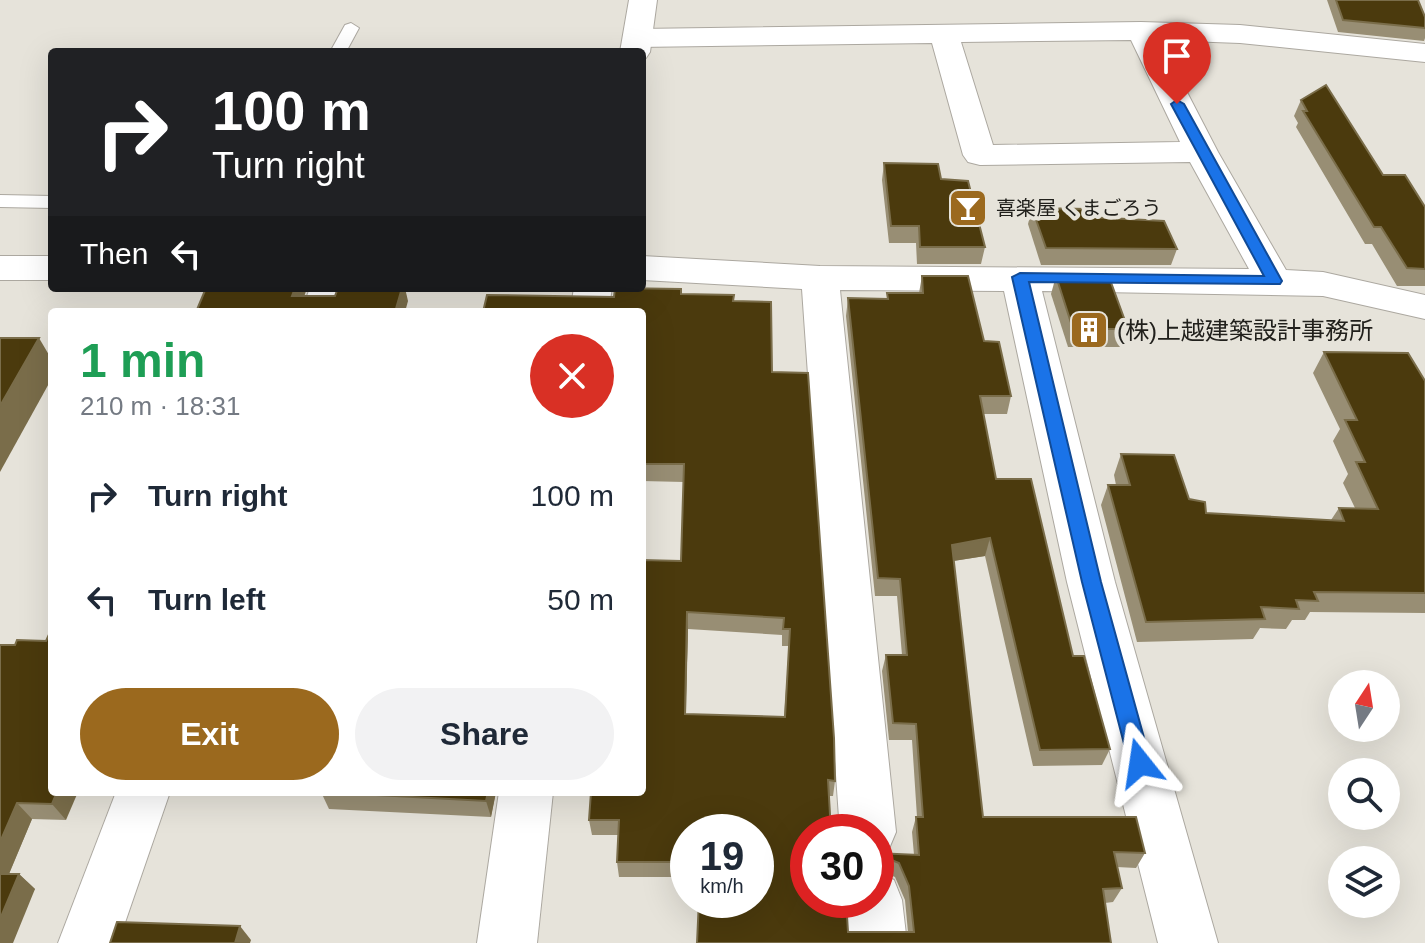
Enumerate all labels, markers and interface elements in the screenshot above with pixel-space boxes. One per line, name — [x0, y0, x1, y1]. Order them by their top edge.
pin — [1143, 22, 1211, 104]
icon: arrive — [1155, 34, 1199, 78]
text: 100 m — [212, 79, 371, 142]
icon: right — [80, 80, 184, 184]
text: Turn right — [212, 145, 365, 186]
bar icon: 喜楽屋 くまごろう — [947, 187, 989, 229]
place label: 喜楽屋 くまごろう — [996, 197, 1162, 219]
icon: left — [164, 232, 208, 276]
text: Then — [80, 237, 148, 270]
building icon: (株)上越建築設計事務所 — [1068, 309, 1110, 351]
place label: (株)上越建築設計事務所 — [1117, 317, 1373, 344]
text: 1 min — [80, 334, 205, 387]
button: close — [530, 334, 614, 418]
text: 210 m · 18:31 — [80, 391, 240, 421]
icon: right — [80, 474, 124, 518]
text: Turn right — [148, 479, 287, 512]
text: 100 m — [531, 479, 614, 512]
icon: left — [80, 578, 124, 622]
text: Turn left — [148, 583, 266, 616]
text: 50 m — [547, 583, 614, 616]
north arrow — [1328, 670, 1400, 742]
map controls — [1328, 670, 1400, 918]
button: Exit — [80, 688, 339, 780]
button: Share — [355, 688, 614, 780]
position arrow — [1098, 721, 1182, 805]
button: search — [1328, 758, 1400, 830]
speed limit sign: 30 — [790, 814, 894, 918]
text: 19 — [700, 834, 744, 878]
button: layers — [1328, 846, 1400, 918]
text: km/h — [700, 875, 744, 897]

